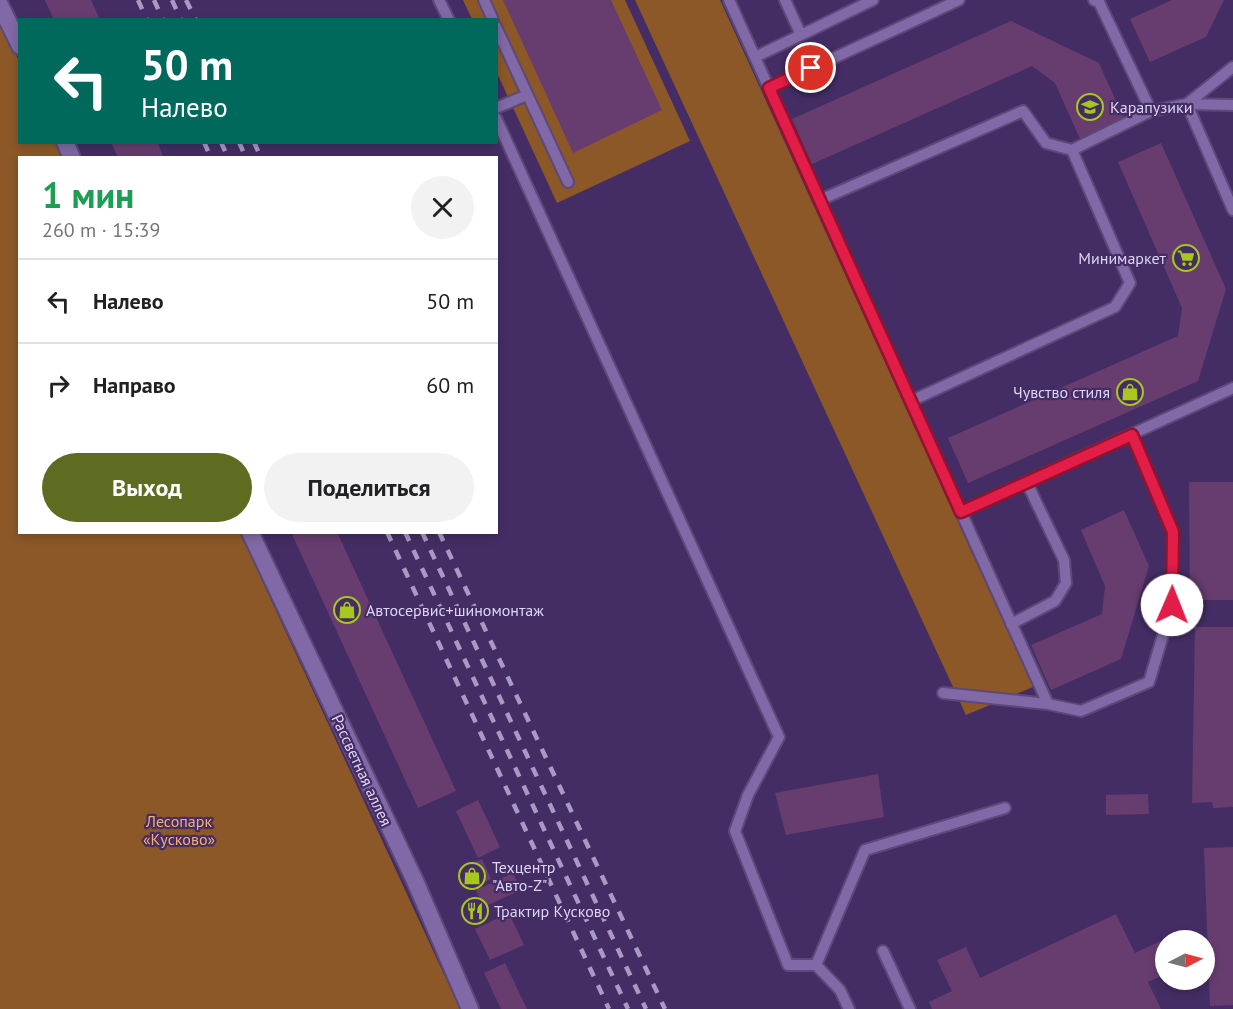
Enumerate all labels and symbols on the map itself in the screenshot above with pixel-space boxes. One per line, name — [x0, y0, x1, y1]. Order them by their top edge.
pin — [785, 42, 836, 93]
school or university icon: Карапузики — [1075, 92, 1105, 122]
place label: Карапузики — [1110, 97, 1192, 117]
supermarket icon: Минимаркет — [1171, 243, 1201, 273]
place label: Минимаркет — [1078, 248, 1167, 268]
shop icon: Чувство стиля — [1115, 377, 1145, 407]
place label: Чувство стиля — [1013, 382, 1110, 402]
position arrow — [1140, 573, 1204, 637]
shop icon: Автосервис+шиномонтаж — [332, 595, 362, 625]
place label: Автосервис+шиномонтаж — [366, 600, 544, 620]
street label: Рассветная аллея — [327, 711, 397, 829]
park label: Лесопарк «Кусково» — [143, 811, 215, 849]
place label: Техцентр "Авто-Z" — [492, 857, 555, 895]
shop icon: Техцентр "Авто-Z" — [457, 861, 487, 891]
restaurant icon: Трактир Кусково — [460, 896, 490, 926]
place label: Трактир Кусково — [494, 901, 610, 921]
north arrow — [1155, 930, 1215, 990]

